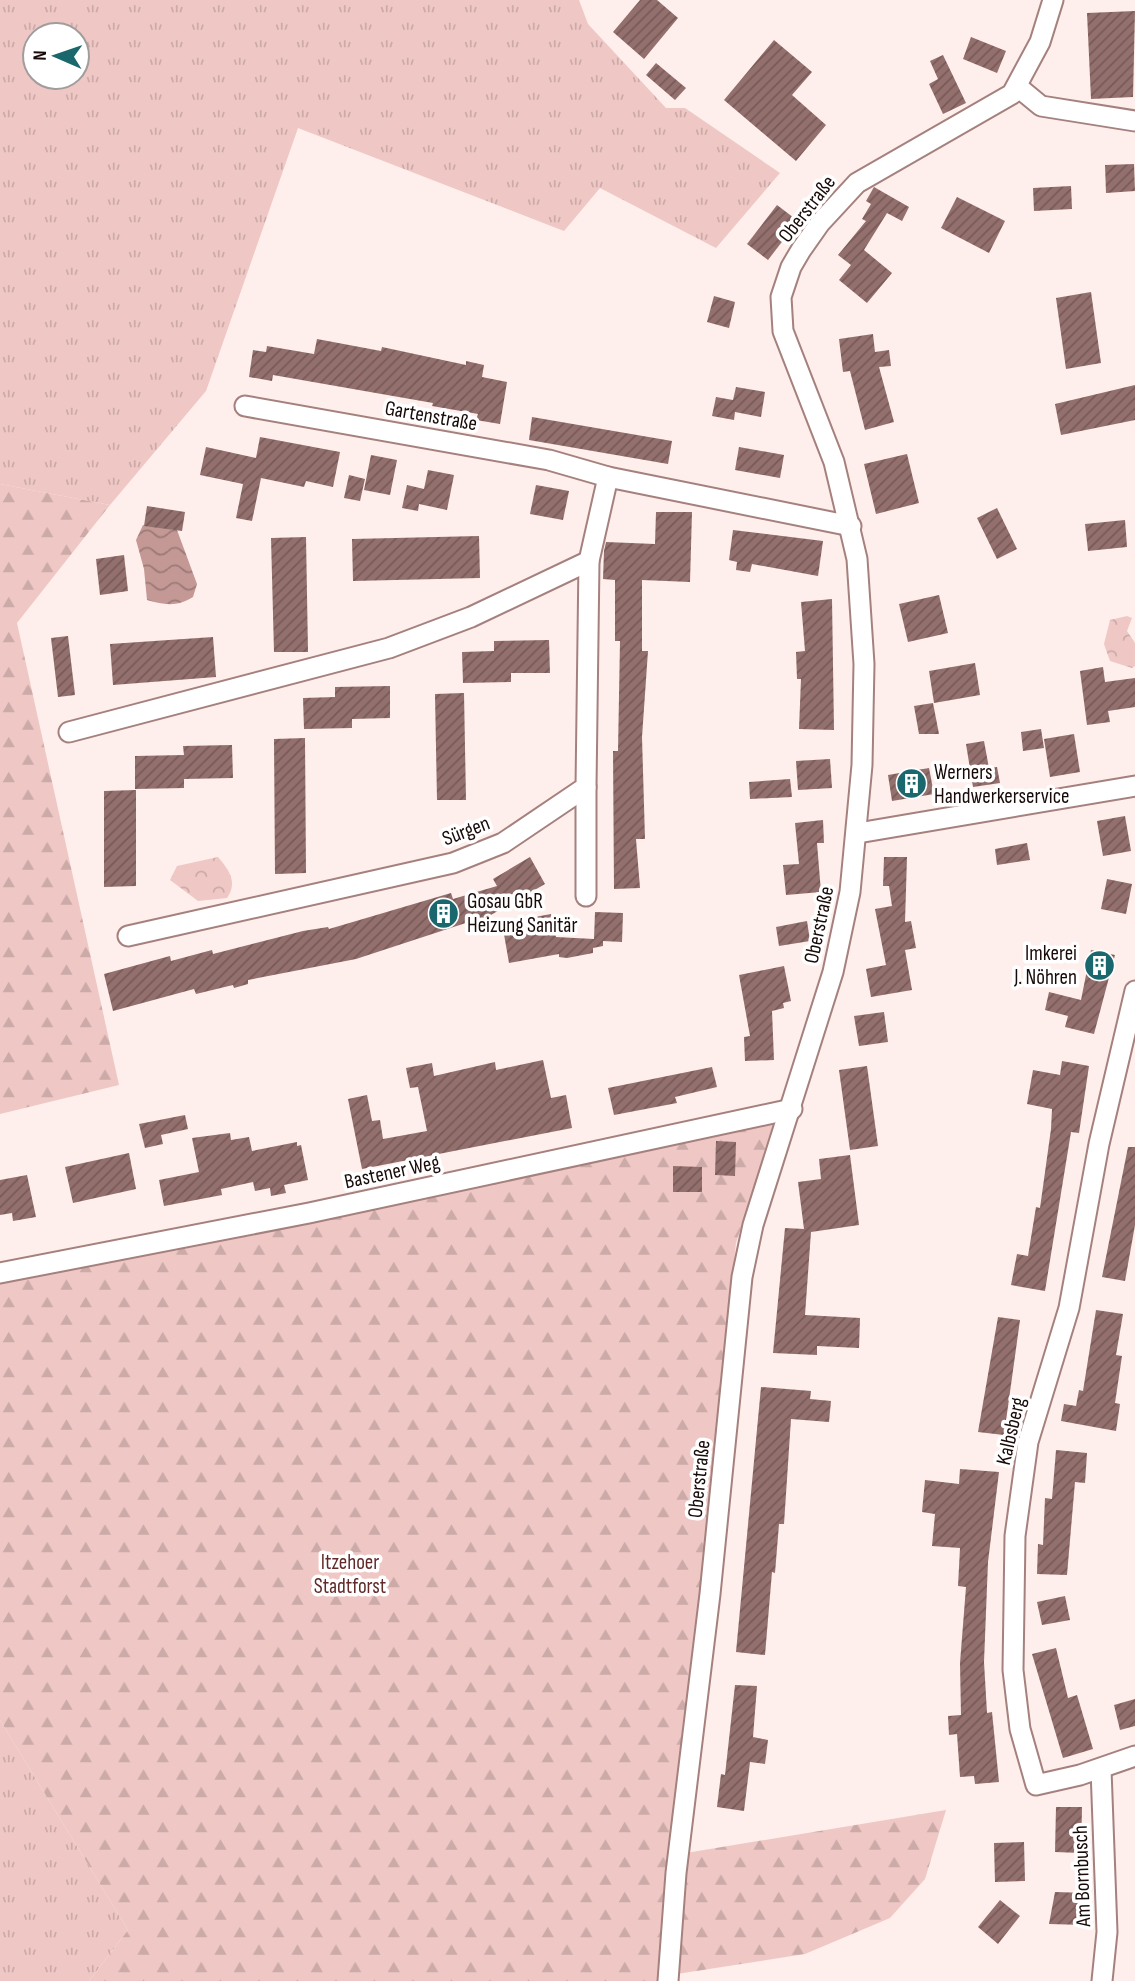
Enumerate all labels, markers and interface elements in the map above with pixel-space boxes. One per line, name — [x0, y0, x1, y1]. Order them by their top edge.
north arrow — [21, 21, 91, 91]
text: N — [29, 50, 52, 61]
street label: Oberstraße — [773, 170, 841, 248]
street label: Gartenstraße — [383, 396, 479, 436]
place label: Werners Handwerkerservice — [934, 760, 1069, 809]
building icon: Werners Handwerkerservice — [894, 767, 928, 801]
street label: Sürgen — [439, 811, 493, 851]
street label: Oberstraße — [799, 884, 839, 966]
place label: Gosau GbR Heizung Sanitär — [467, 889, 577, 938]
building icon: Gosau GbR Heizung Sanitär — [427, 896, 461, 930]
place label: Imkerei J. Nöhren — [1013, 941, 1077, 990]
building icon: Imkerei J. Nöhren — [1083, 948, 1117, 982]
street label: Bastener Weg — [342, 1150, 442, 1194]
street label: Kalbsberg — [991, 1395, 1031, 1467]
street label: Oberstraße — [682, 1439, 716, 1519]
park label: Itzehoer Stadtforst — [314, 1550, 386, 1599]
street label: Am Bornbusch — [1068, 1825, 1096, 1928]

